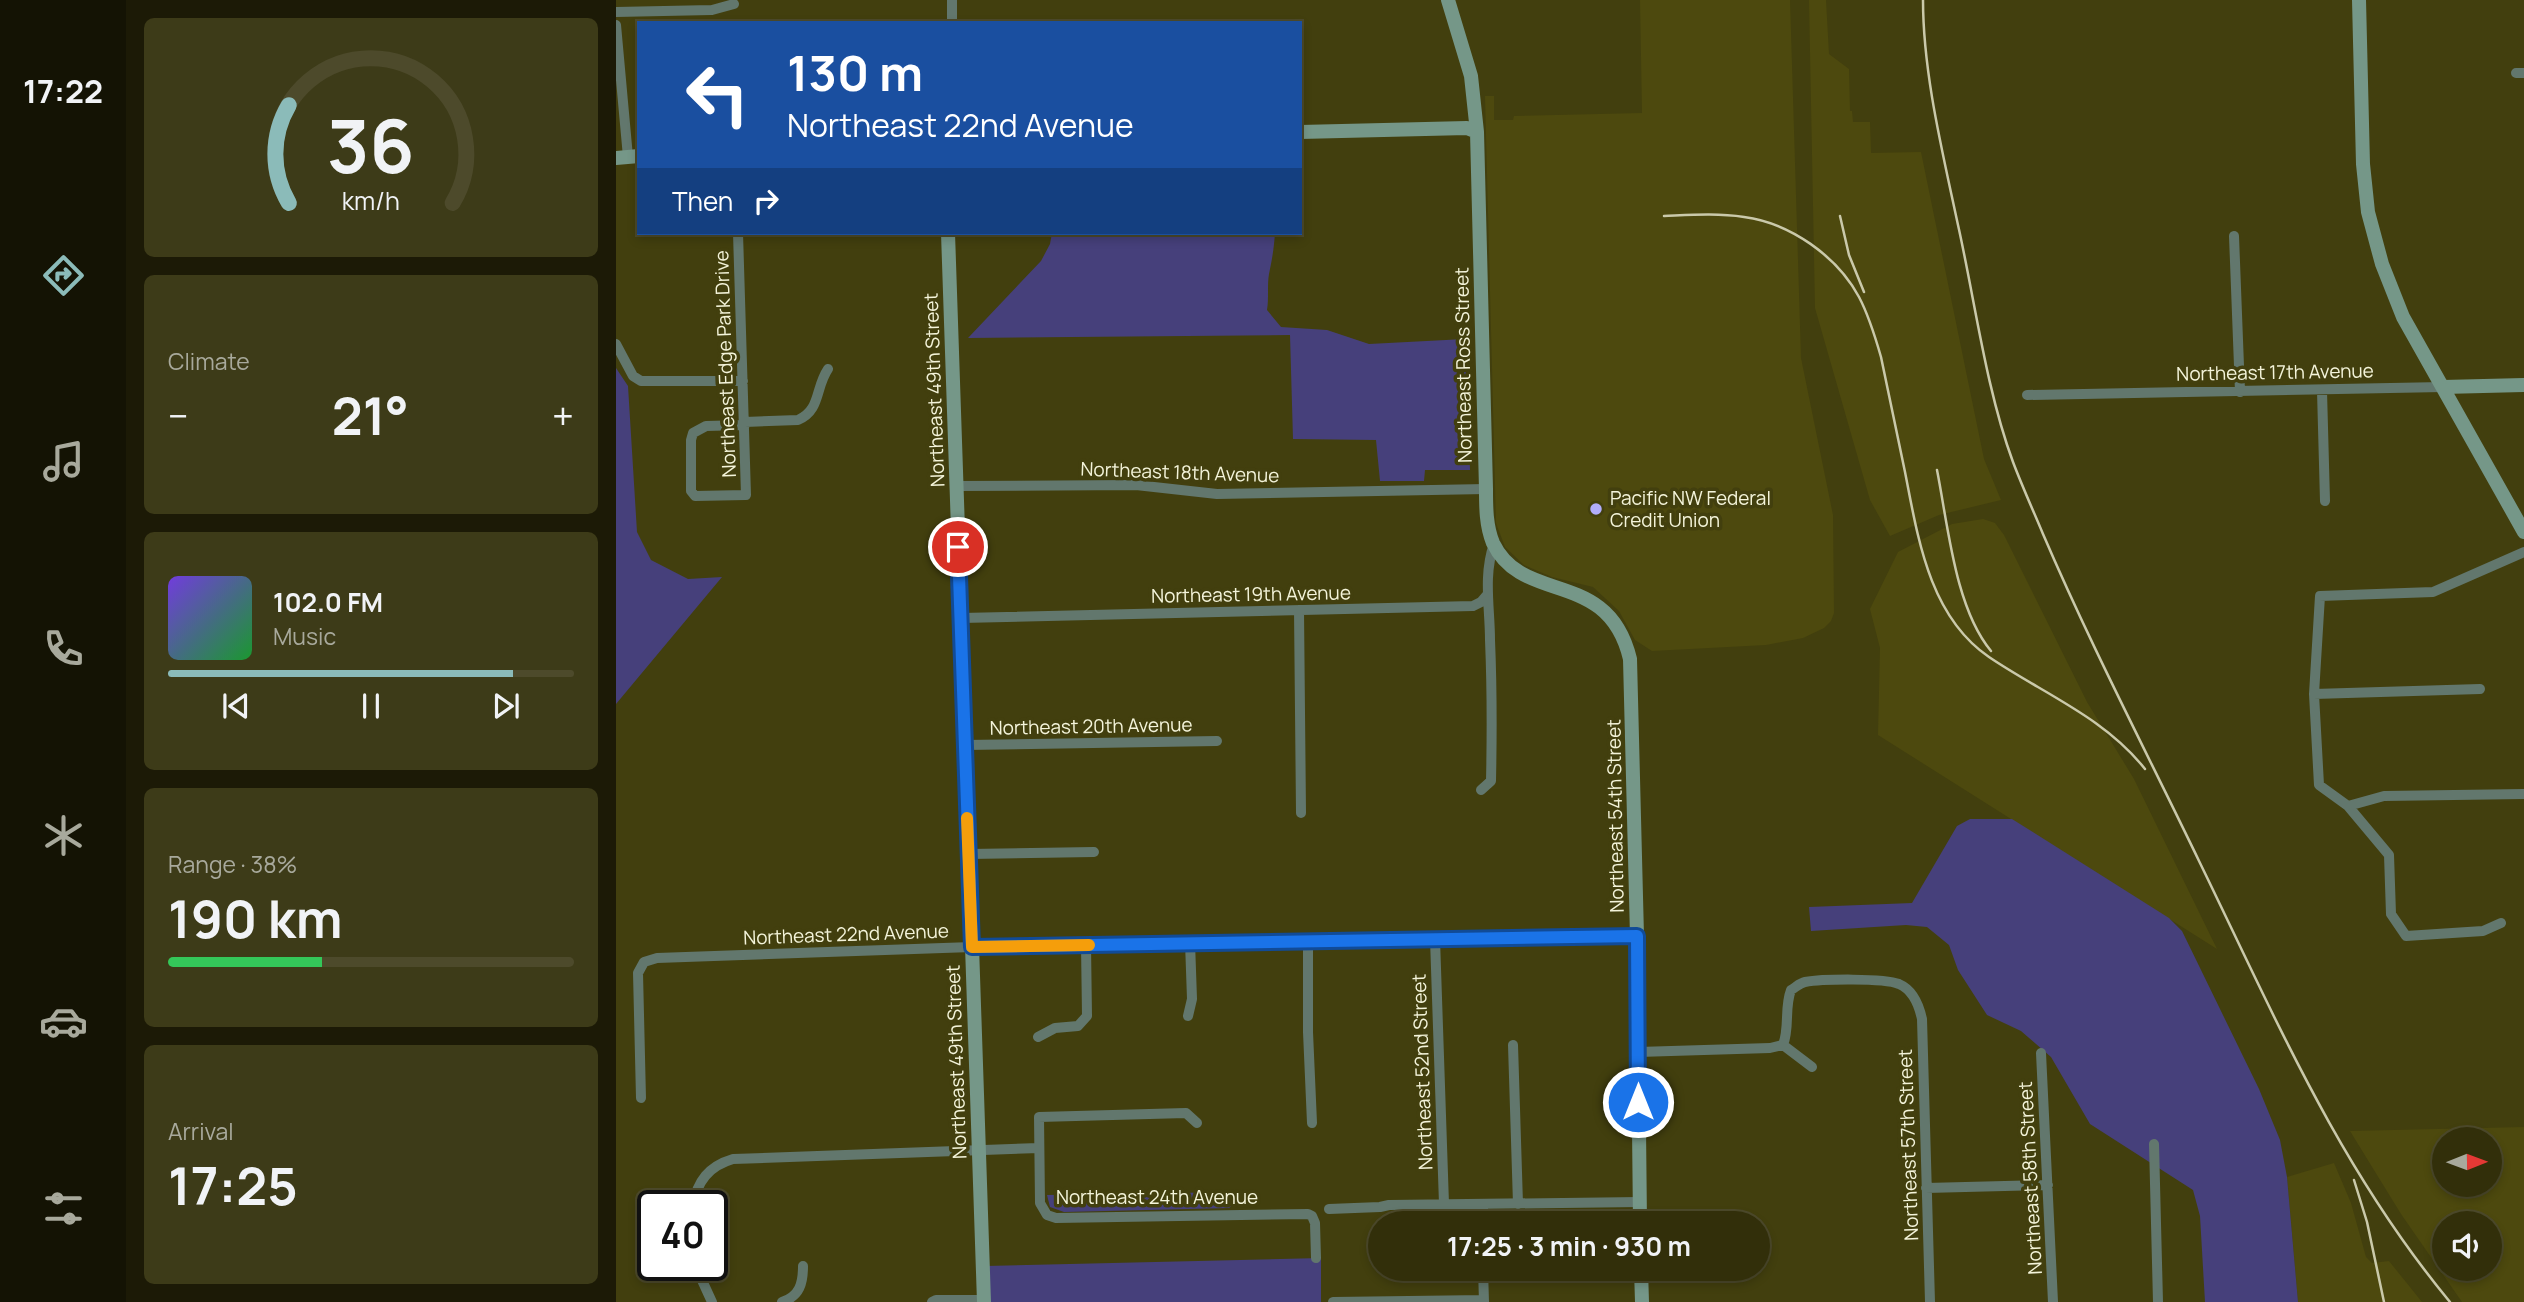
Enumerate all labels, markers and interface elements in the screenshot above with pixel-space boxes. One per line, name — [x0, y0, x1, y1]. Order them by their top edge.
text: 130 m — [787, 39, 923, 106]
icon: left — [672, 49, 763, 140]
text: 17:22 — [23, 69, 103, 113]
text: 36 — [327, 96, 415, 196]
text: Northeast 22nd Avenue — [787, 103, 1134, 147]
icon: right — [747, 182, 785, 220]
text: km/h — [342, 183, 400, 218]
text: Then — [672, 183, 733, 219]
street label: Northeast Edge Park Drive — [708, 250, 742, 478]
icon: directions — [39, 251, 88, 300]
street label: Northeast Ross Street — [1448, 267, 1478, 463]
street label: Northeast 49th Street — [918, 293, 950, 487]
text: Climate — [168, 345, 250, 377]
street label: Northeast 17th Avenue — [2176, 357, 2374, 387]
text: 21° — [332, 380, 409, 451]
text: − — [168, 389, 189, 441]
text: + — [552, 389, 574, 441]
icon: music — [39, 437, 88, 486]
street label: Northeast 18th Avenue — [1080, 456, 1280, 488]
place label: Pacific NW Federal Credit Union — [1610, 485, 1771, 533]
marker: Pacific NW Federal Credit Union — [1588, 501, 1604, 517]
pin — [928, 517, 988, 577]
icon: arrive — [939, 528, 977, 566]
street label: Northeast 19th Avenue — [1151, 579, 1351, 609]
text: 102.0 FM — [273, 584, 383, 620]
text: Music — [273, 620, 336, 652]
icon: phone — [39, 624, 88, 673]
icon: previous — [217, 687, 255, 725]
icon: pause — [352, 687, 390, 725]
icon: next — [487, 687, 525, 725]
street label: Northeast 20th Avenue — [989, 711, 1193, 741]
street label: Northeast 54th Street — [1600, 719, 1630, 913]
icon: climate — [39, 811, 88, 860]
text: Range · 38% — [168, 848, 297, 880]
text: 190 km — [168, 883, 342, 954]
street label: Northeast 22nd Avenue — [743, 917, 949, 951]
street label: Northeast 49th Street — [940, 965, 972, 1159]
street label: Northeast 52nd Street — [1406, 974, 1438, 1170]
icon: car — [39, 997, 88, 1046]
street label: Northeast 57th Street — [1892, 1049, 1924, 1241]
position arrow — [1601, 1065, 1675, 1139]
street label: Northeast 58th Street — [2012, 1081, 2048, 1275]
text: Arrival — [168, 1115, 234, 1147]
north arrow — [2432, 1127, 2502, 1197]
map controls — [2432, 1127, 2502, 1281]
text: 17:25 — [168, 1150, 298, 1221]
icon: filters — [39, 1184, 88, 1233]
street label: Northeast 24th Avenue — [1056, 1184, 1258, 1210]
speed limit sign: 40 — [637, 1190, 728, 1281]
button: sound — [2432, 1211, 2502, 1281]
text: 17:25 · 3 min · 930 m — [1447, 1228, 1691, 1264]

